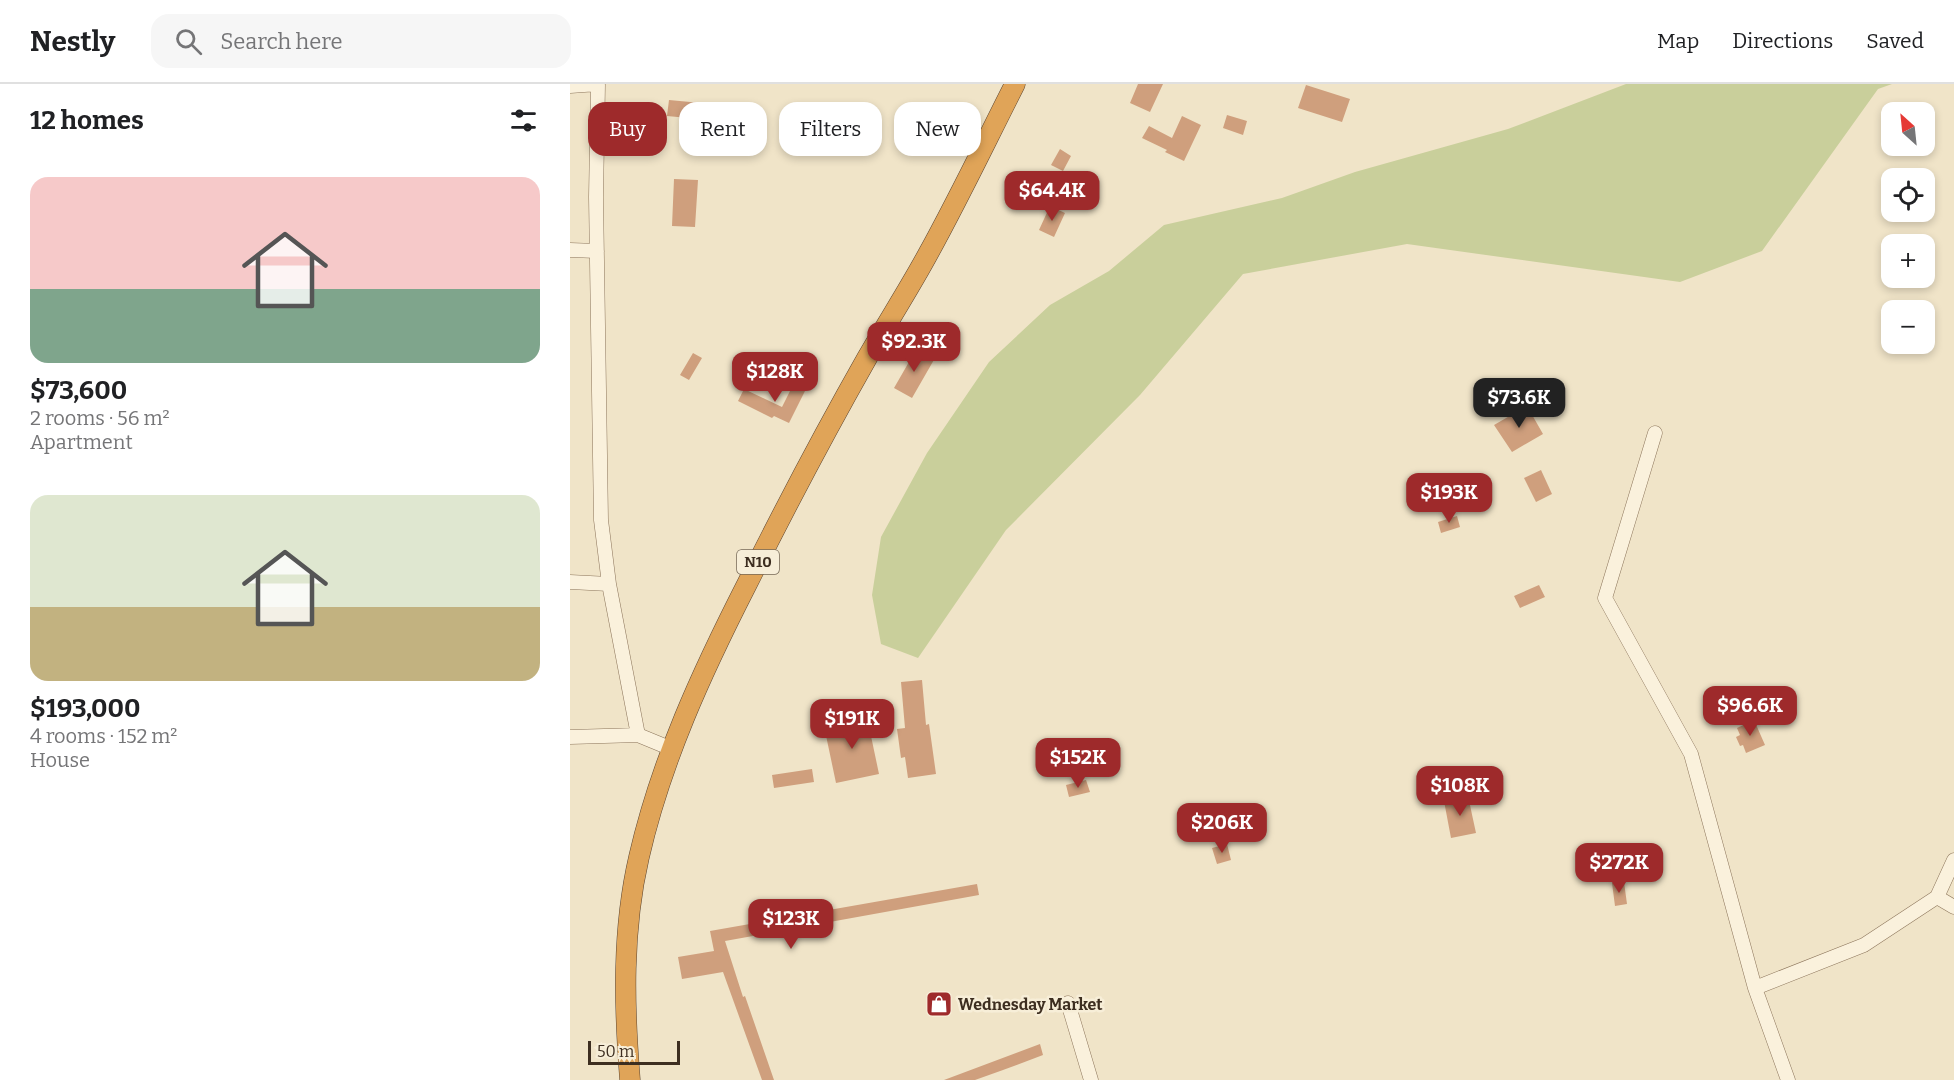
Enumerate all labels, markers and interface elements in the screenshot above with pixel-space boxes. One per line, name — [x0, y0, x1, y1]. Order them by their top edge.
search box — [151, 14, 571, 68]
text: Nestly — [30, 25, 115, 58]
icon: search — [172, 25, 205, 58]
text: Search here — [220, 28, 342, 55]
text: Map — [1657, 28, 1699, 54]
text: Directions — [1732, 28, 1833, 54]
text: Saved — [1866, 28, 1924, 54]
chip: Buy — [588, 102, 667, 156]
chip: Rent — [679, 102, 767, 156]
chip: Filters — [779, 102, 882, 156]
chip: New — [894, 102, 981, 156]
north arrow — [1881, 102, 1935, 156]
map controls — [1881, 102, 1935, 354]
icon: filters — [507, 104, 540, 137]
text: 12 homes — [30, 105, 144, 136]
button: locate — [1881, 168, 1935, 222]
pin: $64.4K — [1003, 171, 1101, 222]
text: $64.4K — [1018, 178, 1086, 202]
icon: home — [231, 216, 339, 324]
button: + — [1881, 234, 1935, 288]
button: − — [1881, 300, 1935, 354]
pin: $92.3K — [865, 322, 963, 373]
text: $92.3K — [881, 329, 947, 353]
pin: $128K — [733, 352, 817, 403]
text: $128K — [746, 359, 804, 383]
text: $73,600 — [30, 375, 127, 406]
pin: $73.6K — [1470, 378, 1568, 429]
text: $73.6K — [1487, 385, 1551, 409]
text: 2 rooms · 56 m² — [30, 406, 170, 430]
text: Apartment — [30, 430, 133, 454]
pin: $193K — [1407, 473, 1491, 524]
text: $193K — [1420, 480, 1478, 504]
icon: home — [231, 534, 339, 642]
road number: N10 — [737, 550, 779, 574]
pin: $96.6K — [1701, 686, 1799, 737]
text: $193,000 — [30, 693, 141, 724]
text: $96.6K — [1717, 693, 1783, 717]
pin: $191K — [810, 699, 894, 750]
text: $191K — [824, 706, 880, 730]
text: 4 rooms · 152 m² — [30, 724, 177, 748]
pin: $152K — [1036, 738, 1120, 789]
text: $152K — [1050, 745, 1106, 769]
text: House — [30, 748, 90, 772]
pin: $108K — [1418, 766, 1502, 817]
text: $108K — [1430, 773, 1490, 797]
pin: $206K — [1180, 803, 1264, 854]
text: $206K — [1191, 810, 1253, 834]
pin: $272K — [1577, 843, 1661, 894]
text: $272K — [1589, 850, 1649, 874]
pin: $123K — [749, 899, 833, 950]
text: $123K — [762, 906, 820, 930]
shop icon: Wednesday Market — [924, 989, 954, 1019]
place label: Wednesday Market — [958, 995, 1103, 1014]
scale bar — [588, 1038, 680, 1066]
text: 50 m — [597, 1042, 634, 1061]

